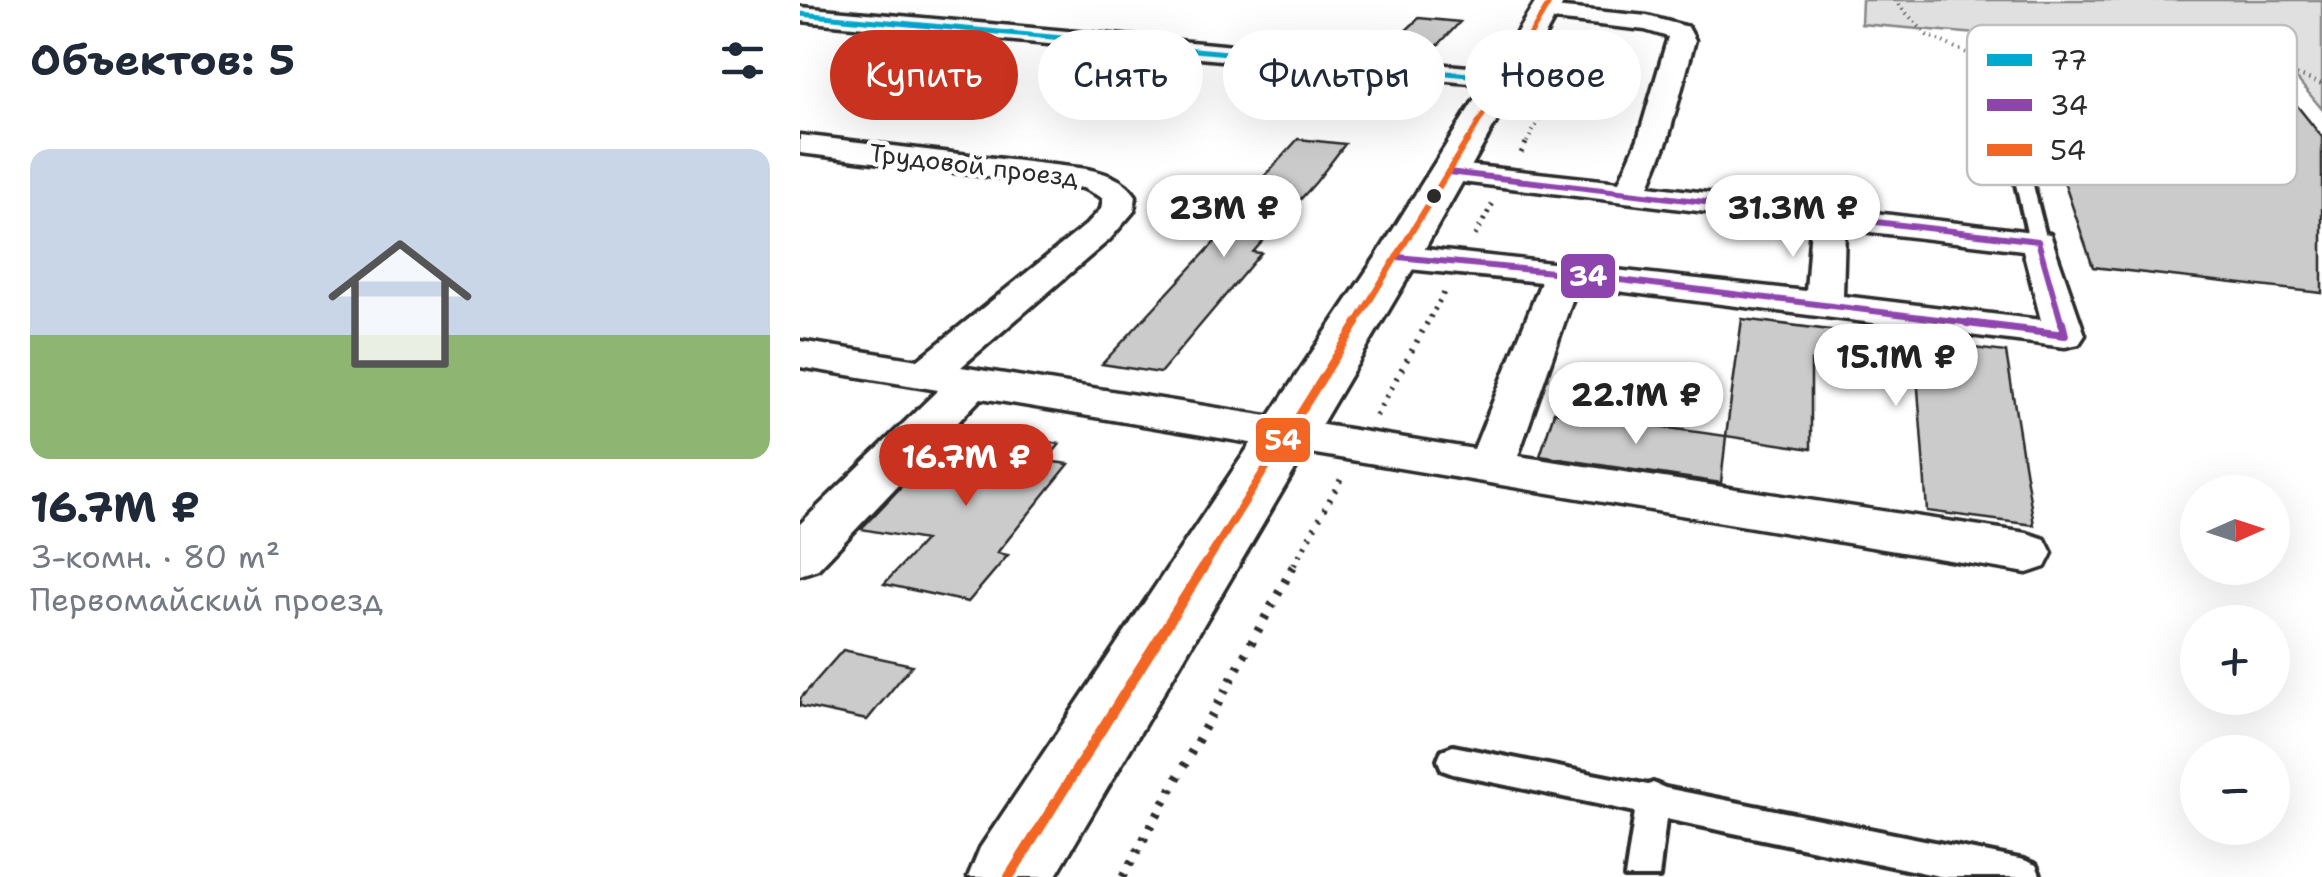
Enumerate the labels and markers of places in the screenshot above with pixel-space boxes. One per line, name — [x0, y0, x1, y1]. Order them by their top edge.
pin: 23M ₽ — [1154, 175, 1294, 260]
pin: 31.3M ₽ — [1701, 175, 1885, 260]
unlabelled marker — [1424, 186, 1444, 206]
pin: 15.1M ₽ — [1804, 324, 1988, 409]
pin: 22.1M ₽ — [1544, 362, 1728, 447]
pin: 16.7M ₽ — [874, 424, 1058, 509]

